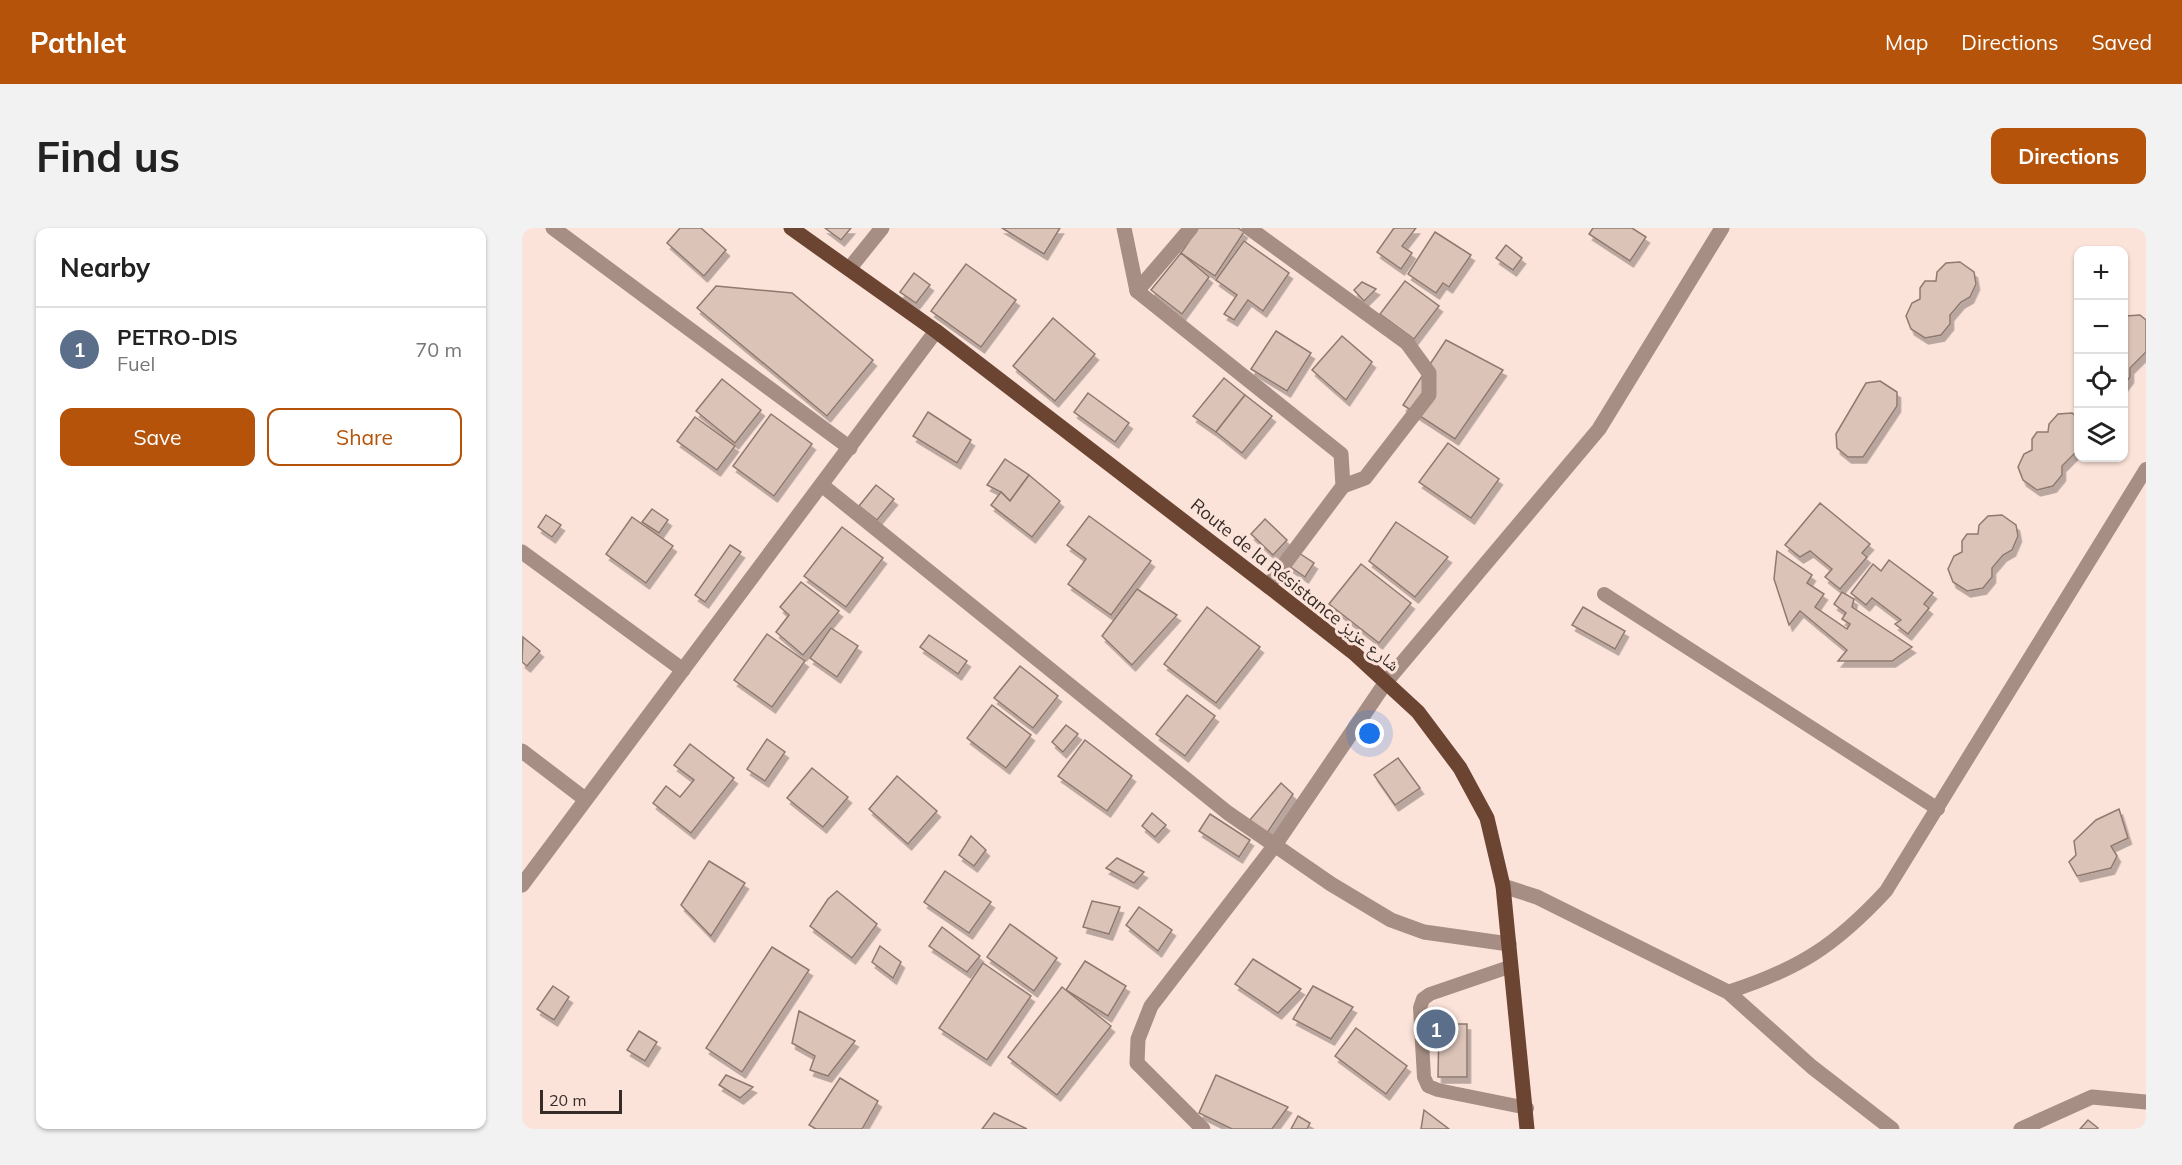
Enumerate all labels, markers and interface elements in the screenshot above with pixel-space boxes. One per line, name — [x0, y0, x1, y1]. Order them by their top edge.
text: Pathlet — [30, 25, 126, 60]
text: Map — [1885, 29, 1928, 55]
text: Directions — [1961, 29, 2058, 55]
text: Saved — [2091, 29, 2152, 55]
button: Directions — [1991, 128, 2146, 184]
text: Find us — [36, 130, 180, 183]
map controls — [2074, 246, 2128, 462]
button: + — [2074, 246, 2128, 300]
text: Nearby — [60, 251, 150, 284]
button: − — [2074, 300, 2128, 354]
text: PETRO-DIS — [117, 323, 238, 351]
text: 1 — [74, 337, 86, 362]
text: 70 m — [415, 337, 462, 362]
text: Fuel — [117, 351, 155, 376]
button: locate — [2074, 354, 2128, 408]
button: Save — [60, 408, 255, 466]
button: Share — [267, 408, 462, 466]
button: layers — [2074, 408, 2128, 462]
street label: Route de la Résistance شارع عزيز — [1186, 493, 1405, 676]
your location — [1355, 719, 1384, 748]
pin: 1 — [1416, 1006, 1456, 1052]
scale bar — [540, 1087, 622, 1114]
text: 20 m — [549, 1090, 586, 1110]

